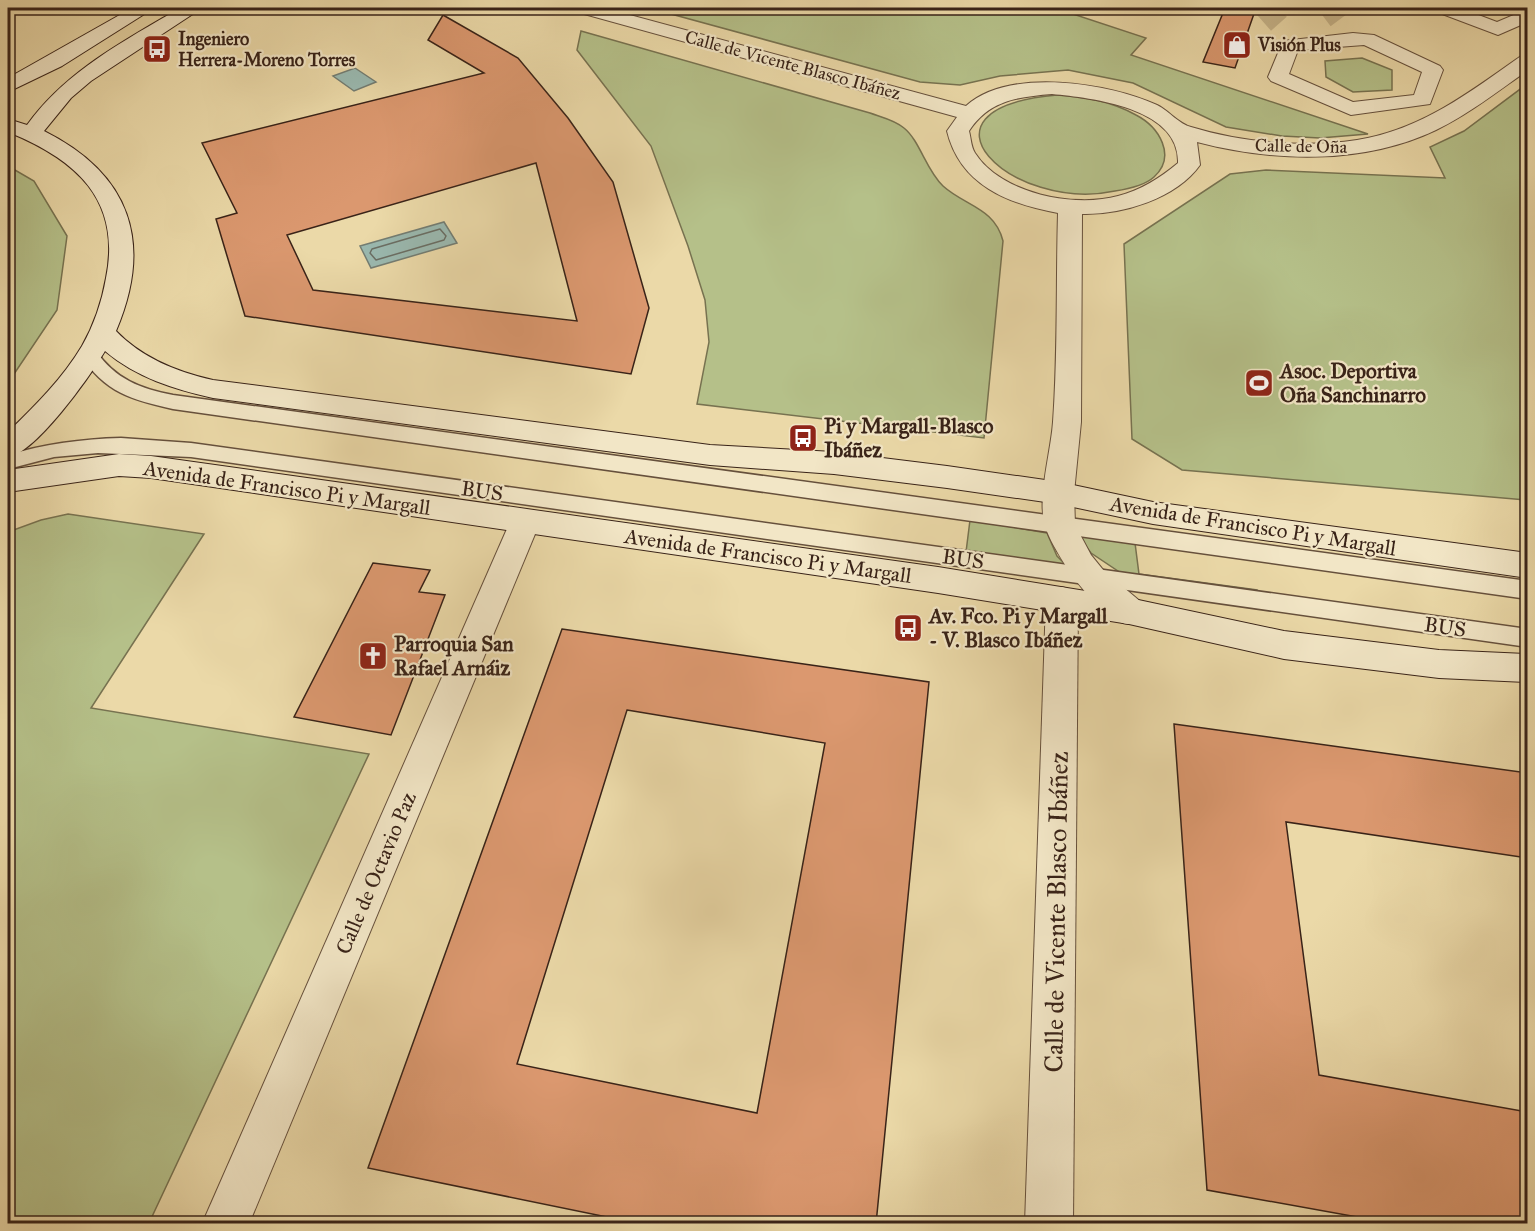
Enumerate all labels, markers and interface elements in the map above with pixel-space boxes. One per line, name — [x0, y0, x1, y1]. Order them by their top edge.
street label: Calle de Vicente Blasco Ibáñez — [683, 26, 903, 104]
place label: Ingeniero Herrera-Moreno Torres — [178, 28, 356, 71]
shop icon: Visión Plus — [1221, 29, 1253, 61]
bus stop icon: Ingeniero Herrera-Moreno Torres — [141, 33, 173, 65]
place label: Visión Plus — [1257, 34, 1341, 56]
street label: Calle de Oña — [1255, 134, 1348, 158]
place label: Asoc. Deportiva Oña Sanchinarro — [1278, 358, 1426, 408]
sports icon: Asoc. Deportiva Oña Sanchinarro — [1243, 367, 1275, 399]
place label: Pi y Margall-Blasco Ibáñez — [824, 413, 994, 463]
bus stop icon: Pi y Margall-Blasco Ibáñez — [787, 422, 819, 454]
street label: Avenida de Francisco Pi y Margall — [141, 455, 432, 521]
street label: BUS — [459, 475, 505, 507]
street label: Avenida de Francisco Pi y Margall — [1107, 490, 1398, 562]
street label: Avenida de Francisco Pi y Margall — [622, 523, 913, 589]
street label: BUS — [940, 543, 986, 575]
place label: Av. Fco. Pi y Margall - V. Blasco Ibáñez — [927, 603, 1109, 653]
street label: BUS — [1422, 611, 1468, 643]
bus stop icon: Av. Fco. Pi y Margall - V. Blasco Ibáñez — [892, 612, 924, 644]
place label: Parroquia San Rafael Arnáiz — [394, 631, 514, 681]
church icon: Parroquia San Rafael Arnáiz — [357, 640, 389, 672]
street label: Calle de Vicente Blasco Ibáñez — [1037, 751, 1075, 1073]
street label: Calle de Octavio Paz — [330, 788, 422, 958]

